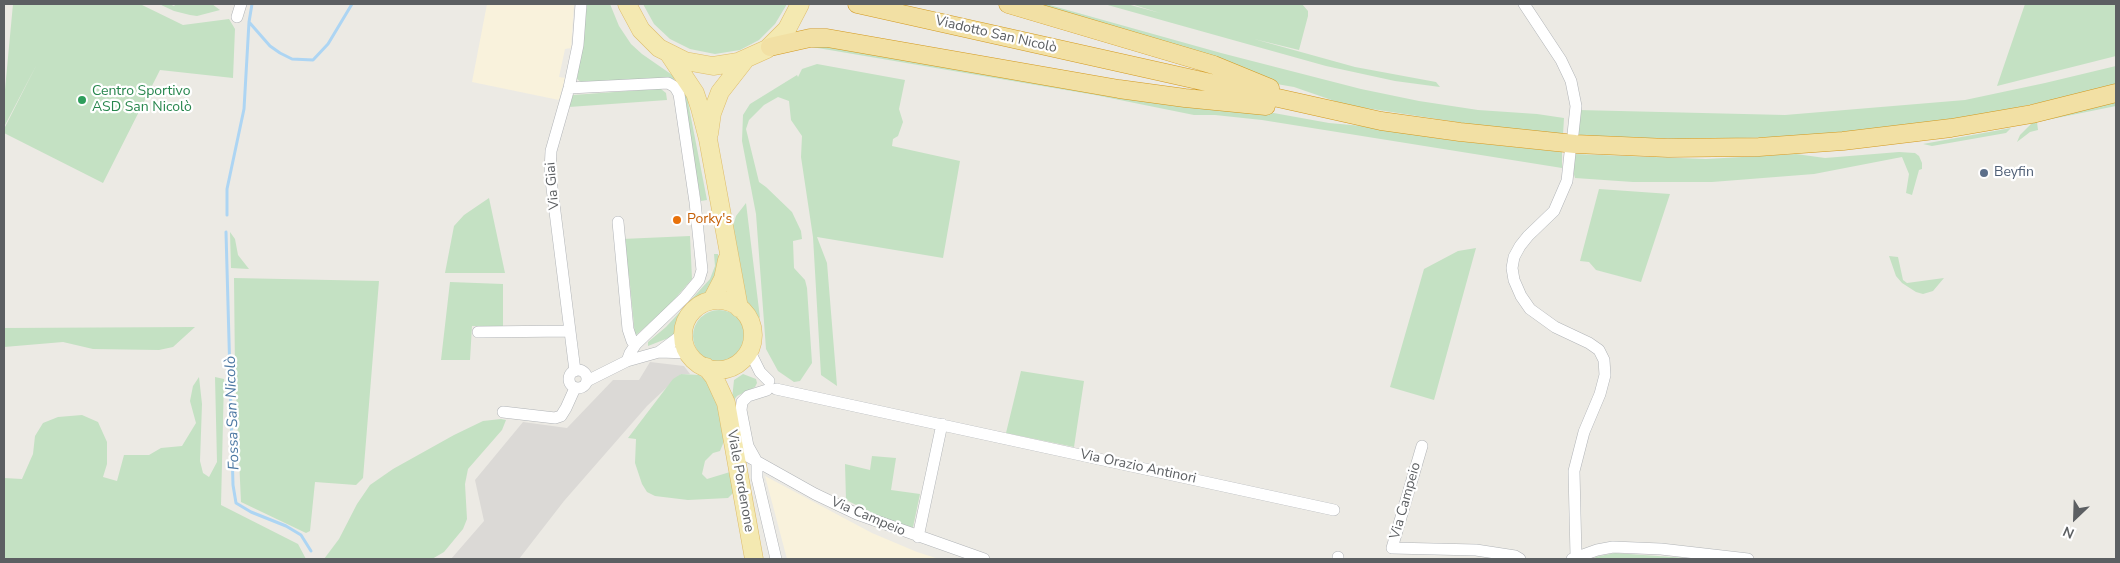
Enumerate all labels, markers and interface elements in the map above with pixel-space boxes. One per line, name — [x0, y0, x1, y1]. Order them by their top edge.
street label: Viadotto San Nicolò — [934, 13, 1058, 57]
place label: Centro Sportivo ASD San Nicolò — [92, 84, 192, 116]
marker: Centro Sportivo ASD San Nicolò — [76, 94, 88, 106]
street label: Via Giai — [543, 161, 563, 211]
place label: Beyfin — [1994, 165, 2034, 181]
marker: Beyfin — [1978, 167, 1990, 179]
place label: Porky's — [687, 212, 732, 228]
marker: Porky's — [671, 214, 683, 226]
water label: Fossa San Nicolò — [222, 355, 244, 471]
street label: Viale Pordenone — [723, 429, 757, 533]
street label: Via Orazio Antinori — [1078, 446, 1198, 488]
street label: Via Campeio — [1387, 461, 1425, 541]
north arrow — [2050, 493, 2100, 543]
street label: Via Campeio — [828, 494, 908, 540]
text: N — [2060, 521, 2077, 543]

